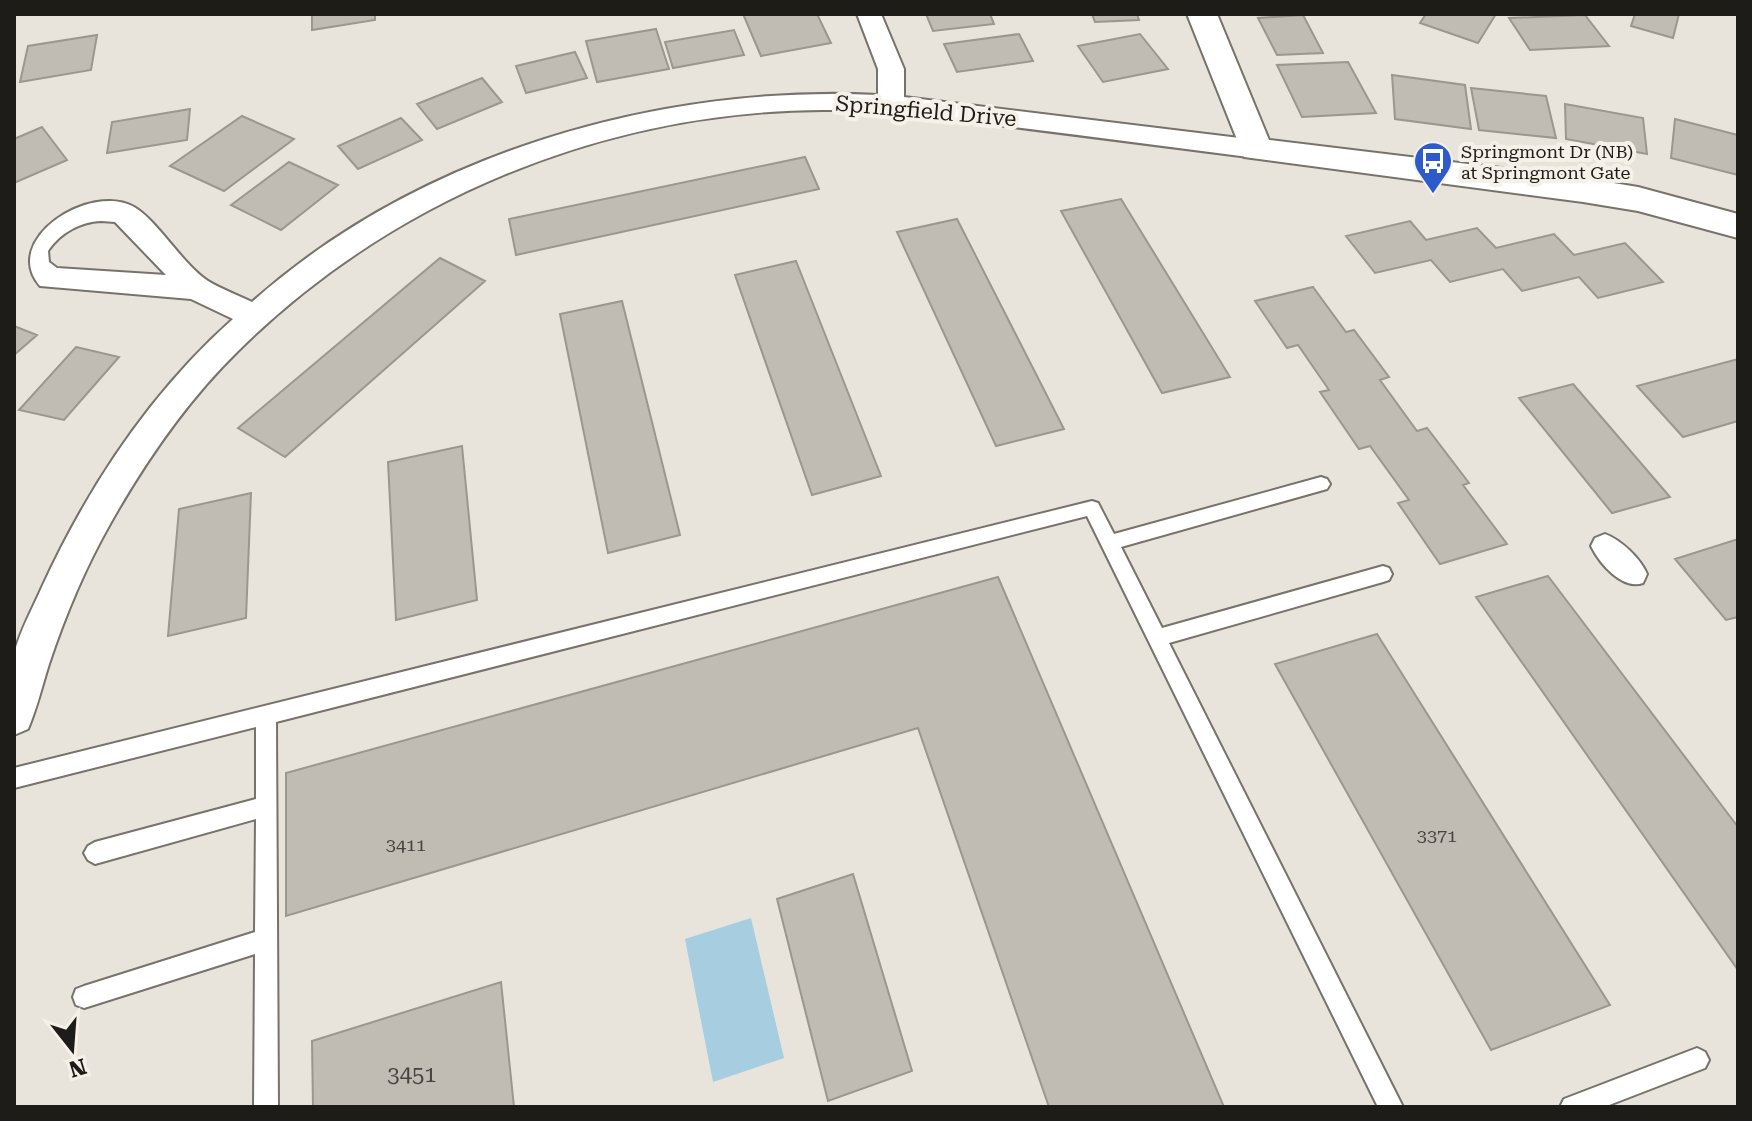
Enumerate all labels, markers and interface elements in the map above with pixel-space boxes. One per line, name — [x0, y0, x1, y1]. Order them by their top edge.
street label: Springfield Drive — [835, 91, 1017, 131]
bus stop icon: Springmont Dr (NB) at Springmont Gate — [1412, 140, 1454, 195]
place label: Springmont Dr (NB) at Springmont Gate — [1461, 141, 1633, 183]
house number: 3371 — [1417, 825, 1457, 846]
house number: 3411 — [386, 834, 426, 855]
north arrow — [32, 1009, 112, 1089]
text: N — [66, 1053, 89, 1082]
house number: 3451 — [387, 1062, 437, 1087]

